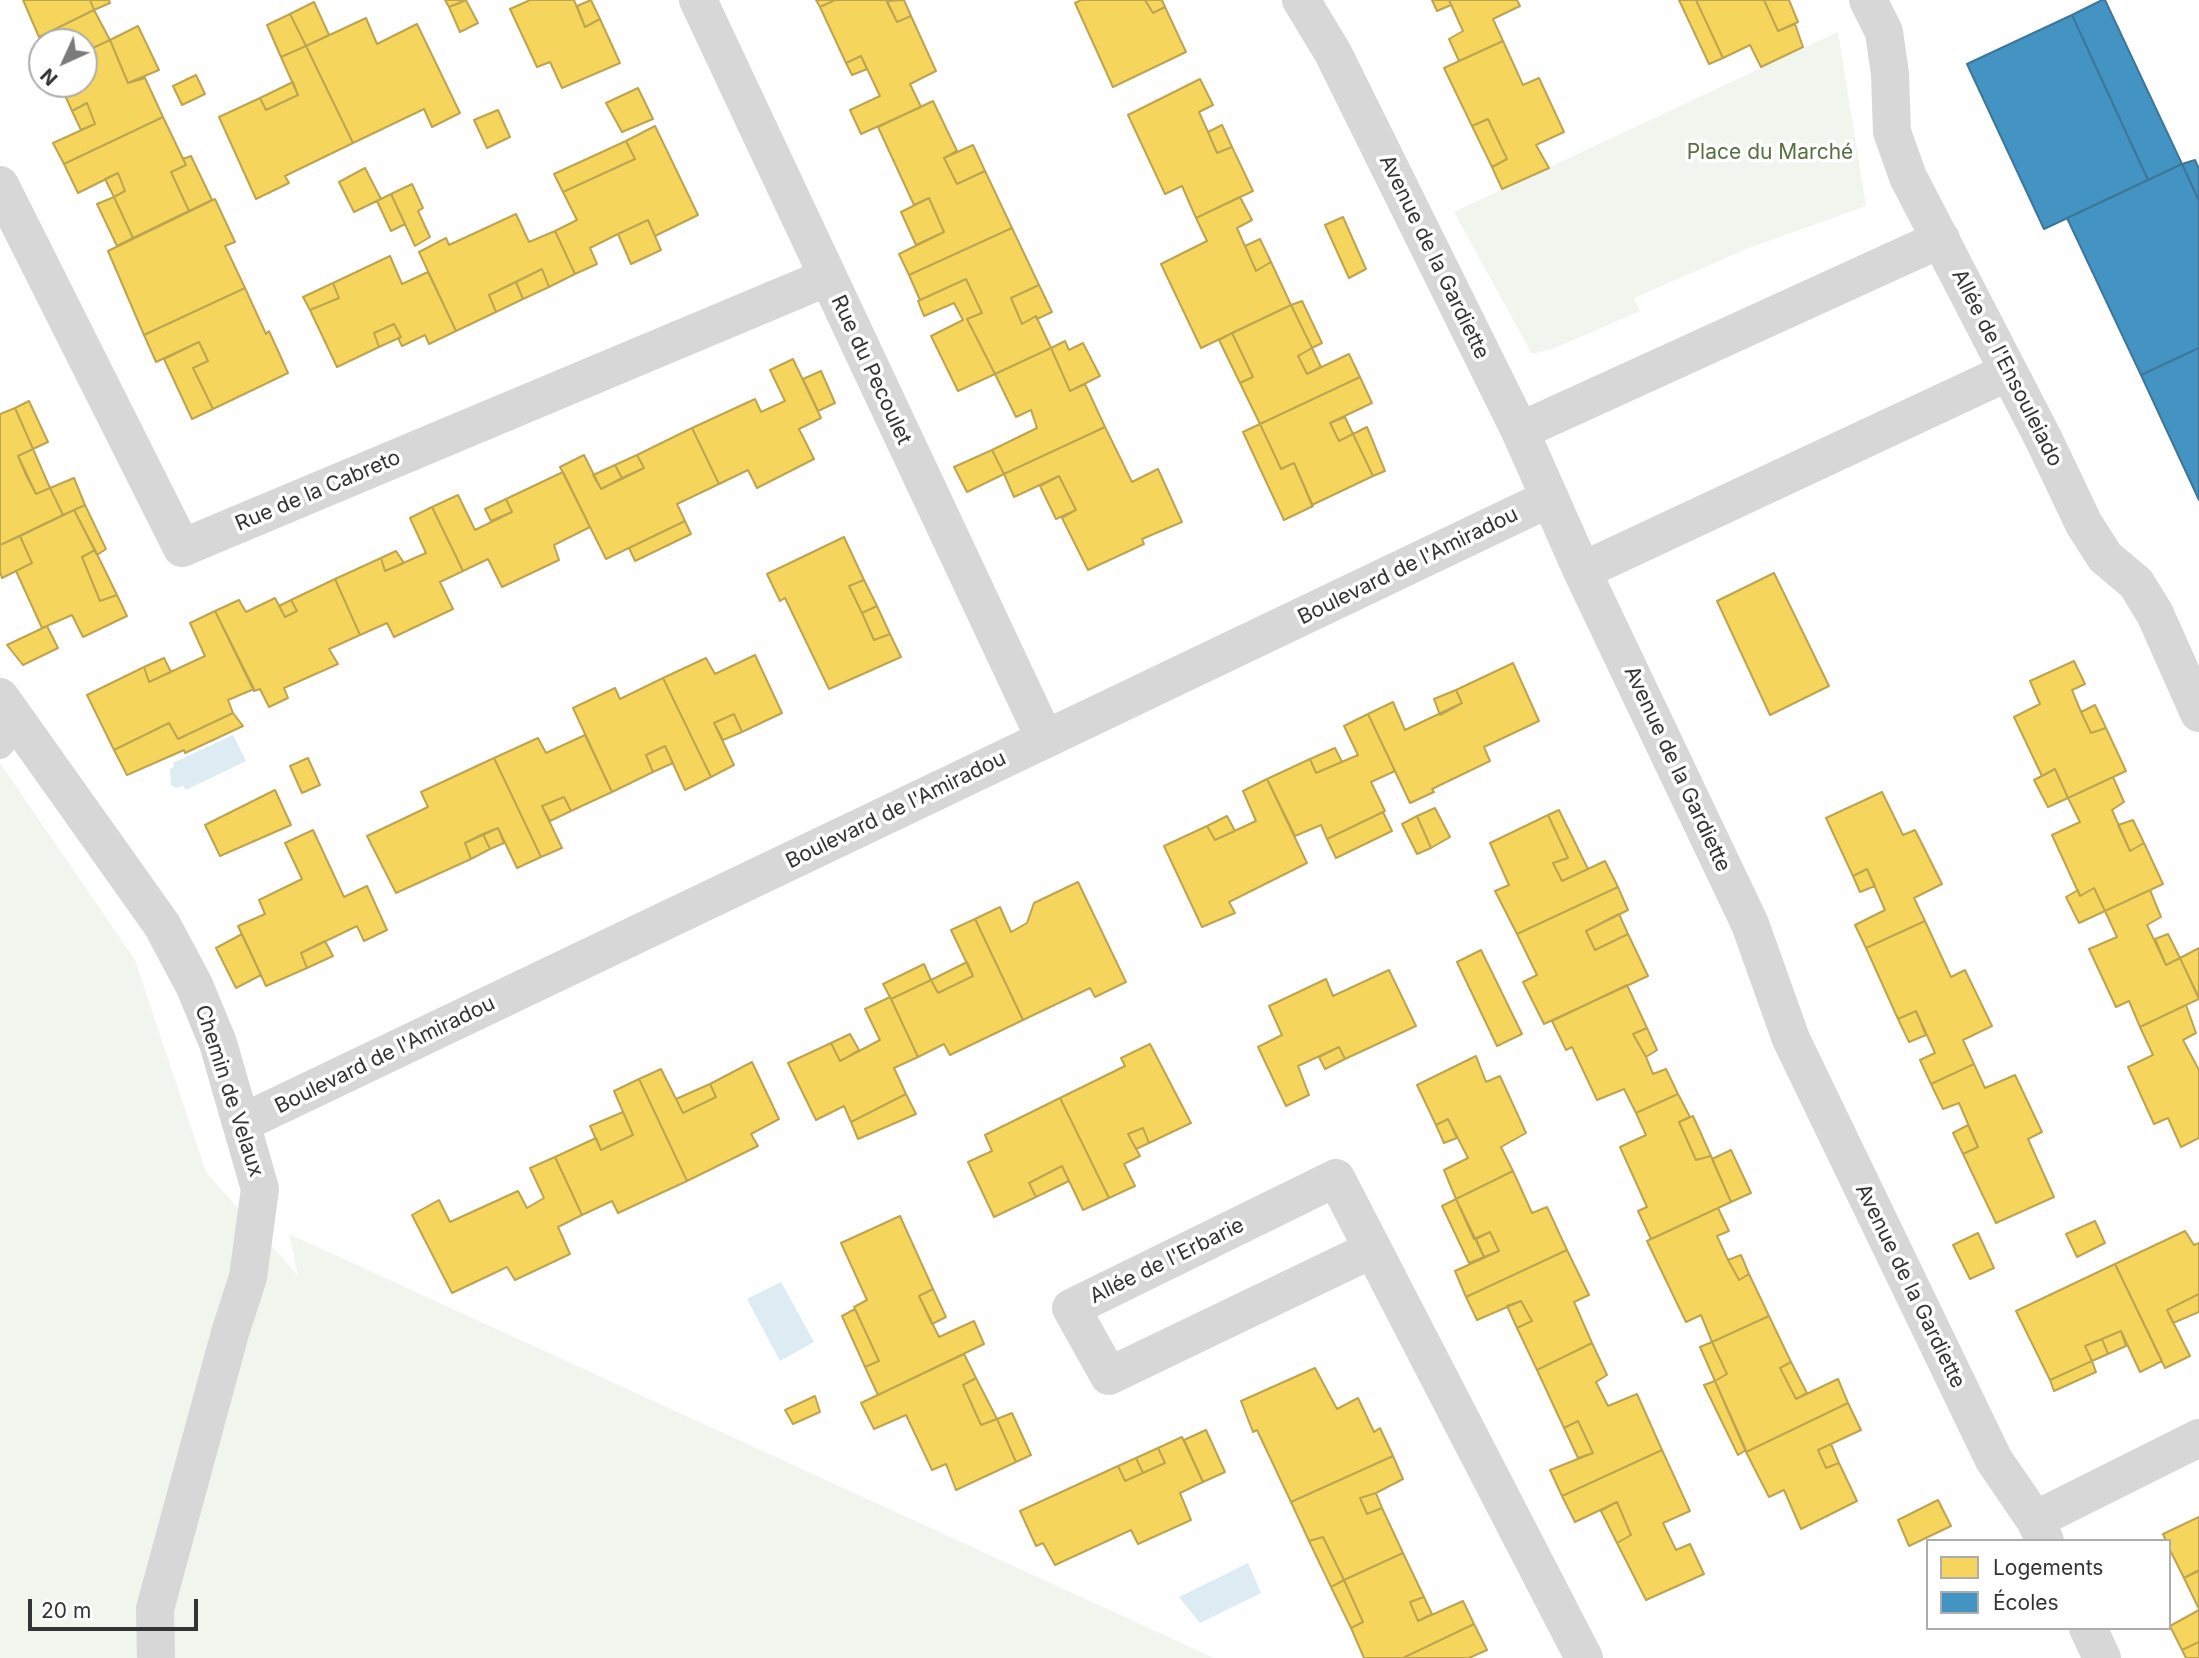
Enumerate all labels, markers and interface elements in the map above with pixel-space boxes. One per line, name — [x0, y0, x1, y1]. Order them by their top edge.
north arrow — [28, 28, 98, 98]
text: N — [36, 64, 62, 90]
park label: Place du Marché — [1687, 140, 1853, 166]
street label: Avenue de la Gardiette — [1374, 151, 1494, 363]
street label: Allée de l'Ensouleiado — [1946, 265, 2068, 471]
street label: Rue du Pecoulet — [825, 291, 917, 449]
street label: Rue de la Cabreto — [232, 445, 404, 537]
street label: Boulevard de l'Amiradou — [1294, 502, 1522, 630]
street label: Avenue de la Gardiette — [1618, 662, 1736, 876]
street label: Boulevard de l'Amiradou — [782, 746, 1010, 874]
street label: Boulevard de l'Amiradou — [271, 991, 499, 1119]
street label: Chemin de Velaux — [189, 1002, 269, 1180]
street label: Avenue de la Gardiette — [1850, 1180, 1970, 1392]
street label: Allée de l'Erbarie — [1086, 1213, 1248, 1309]
legend — [1926, 1539, 2171, 1630]
text: Logements — [1993, 1555, 2103, 1580]
scale bar — [32, 1584, 201, 1628]
text: Écoles — [1993, 1590, 2059, 1615]
text: 20 m — [41, 1598, 91, 1623]

